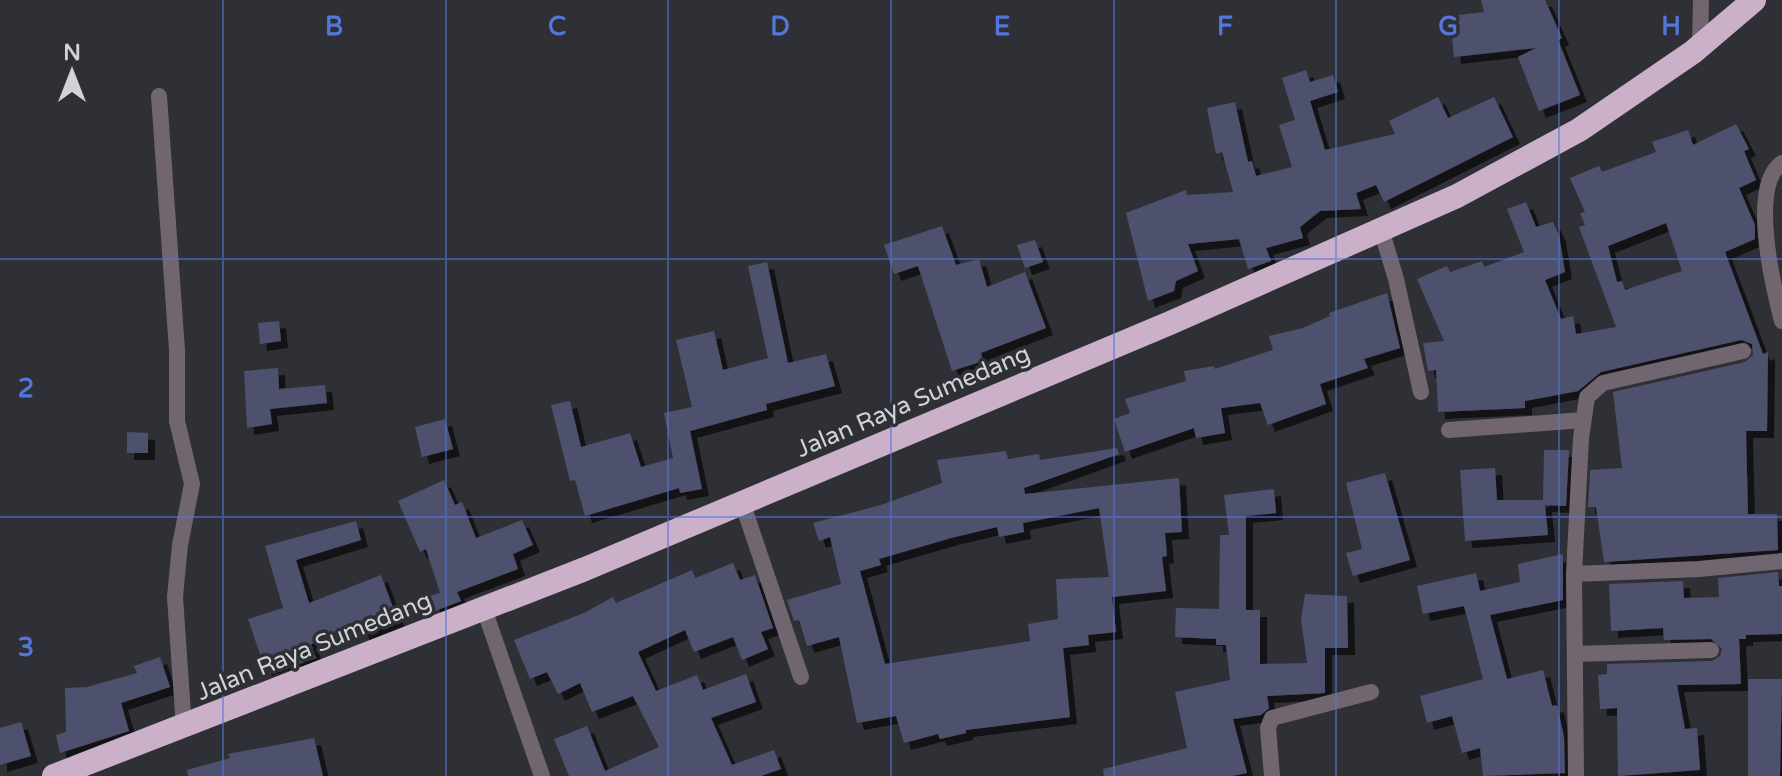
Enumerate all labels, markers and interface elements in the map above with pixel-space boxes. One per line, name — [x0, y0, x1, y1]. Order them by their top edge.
text: B — [325, 11, 343, 42]
text: C — [548, 11, 566, 42]
text: D — [770, 11, 790, 42]
text: E — [994, 11, 1010, 42]
text: F — [1217, 11, 1233, 42]
text: G — [1438, 11, 1458, 42]
text: H — [1661, 11, 1681, 42]
north arrow — [32, 32, 112, 112]
text: N — [63, 40, 81, 66]
street label: Jalan Raya Sumedang — [792, 339, 1034, 464]
text: 2 — [18, 373, 34, 404]
street label: Jalan Raya Sumedang — [192, 586, 436, 707]
text: 3 — [18, 632, 34, 663]

